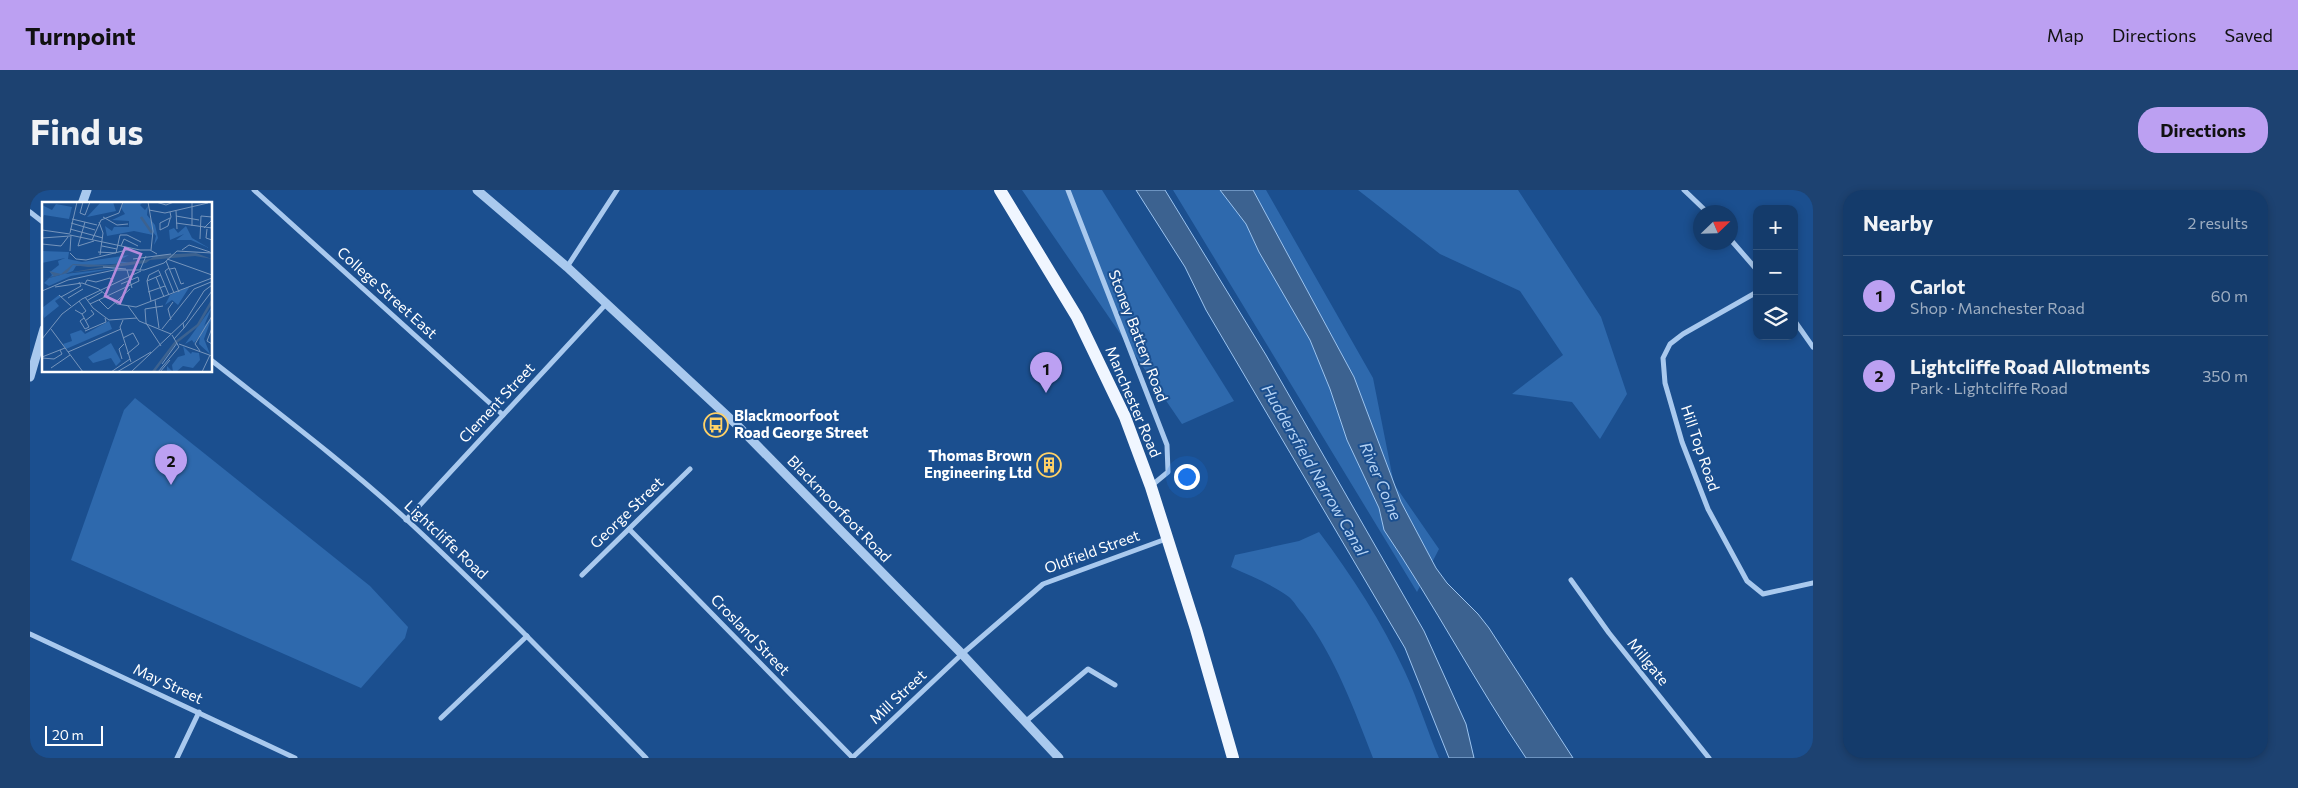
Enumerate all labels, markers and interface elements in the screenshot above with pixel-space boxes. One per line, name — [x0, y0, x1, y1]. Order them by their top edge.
text: Turnpoint — [25, 21, 136, 50]
text: Map — [2047, 24, 2084, 46]
text: Directions — [2112, 24, 2196, 46]
text: Saved — [2224, 24, 2273, 46]
button: Directions — [2138, 107, 2268, 153]
text: Find us — [30, 109, 144, 152]
inset map — [42, 202, 212, 372]
north arrow — [1693, 205, 1738, 250]
map controls — [1753, 205, 1798, 340]
button: + — [1753, 205, 1798, 250]
text: Nearby — [1863, 210, 1933, 235]
text: 2 results — [2187, 213, 2248, 232]
street label: College Street East — [334, 243, 441, 342]
button: − — [1753, 250, 1798, 295]
street label: Stoney Battery Road — [1105, 267, 1172, 404]
text: Carlot — [1910, 275, 1965, 298]
text: 1 — [1875, 286, 1883, 305]
text: 60 m — [2211, 286, 2248, 305]
button: layers — [1753, 295, 1798, 340]
text: Shop · Manchester Road — [1910, 298, 2085, 317]
street label: Manchester Road — [1102, 343, 1165, 460]
pin: 1 — [1030, 352, 1062, 393]
text: Lightcliffe Road Allotments — [1910, 355, 2150, 378]
street label: Clement Street — [455, 359, 538, 446]
text: 2 — [1874, 366, 1884, 385]
text: 350 m — [2202, 366, 2248, 385]
text: Park · Lightcliffe Road — [1910, 378, 2068, 397]
water label: Huddersfield Narrow Canal — [1258, 380, 1373, 560]
street label: Hill Top Road — [1678, 402, 1724, 493]
place label: Blackmoorfoot Road George Street — [734, 406, 868, 441]
bus stop icon: Blackmoorfoot Road George Street — [703, 412, 729, 438]
water label: River Colne — [1357, 439, 1407, 523]
pin: 2 — [155, 444, 187, 485]
place label: Thomas Brown Engineering Ltd — [924, 446, 1032, 481]
street label: Blackmoorfoot Road — [784, 451, 895, 565]
building icon: Thomas Brown Engineering Ltd — [1036, 452, 1062, 478]
your location — [1174, 464, 1200, 490]
street label: George Street — [586, 473, 667, 552]
street label: Lightcliffe Road — [401, 496, 492, 582]
street label: Oldfield Street — [1042, 525, 1142, 577]
street label: Crosland Street — [707, 590, 794, 679]
street label: Millgate — [1624, 634, 1673, 689]
street label: May Street — [131, 659, 206, 707]
street label: Mill Street — [865, 665, 929, 727]
scale bar — [45, 723, 102, 746]
text: 20 m — [52, 726, 84, 743]

